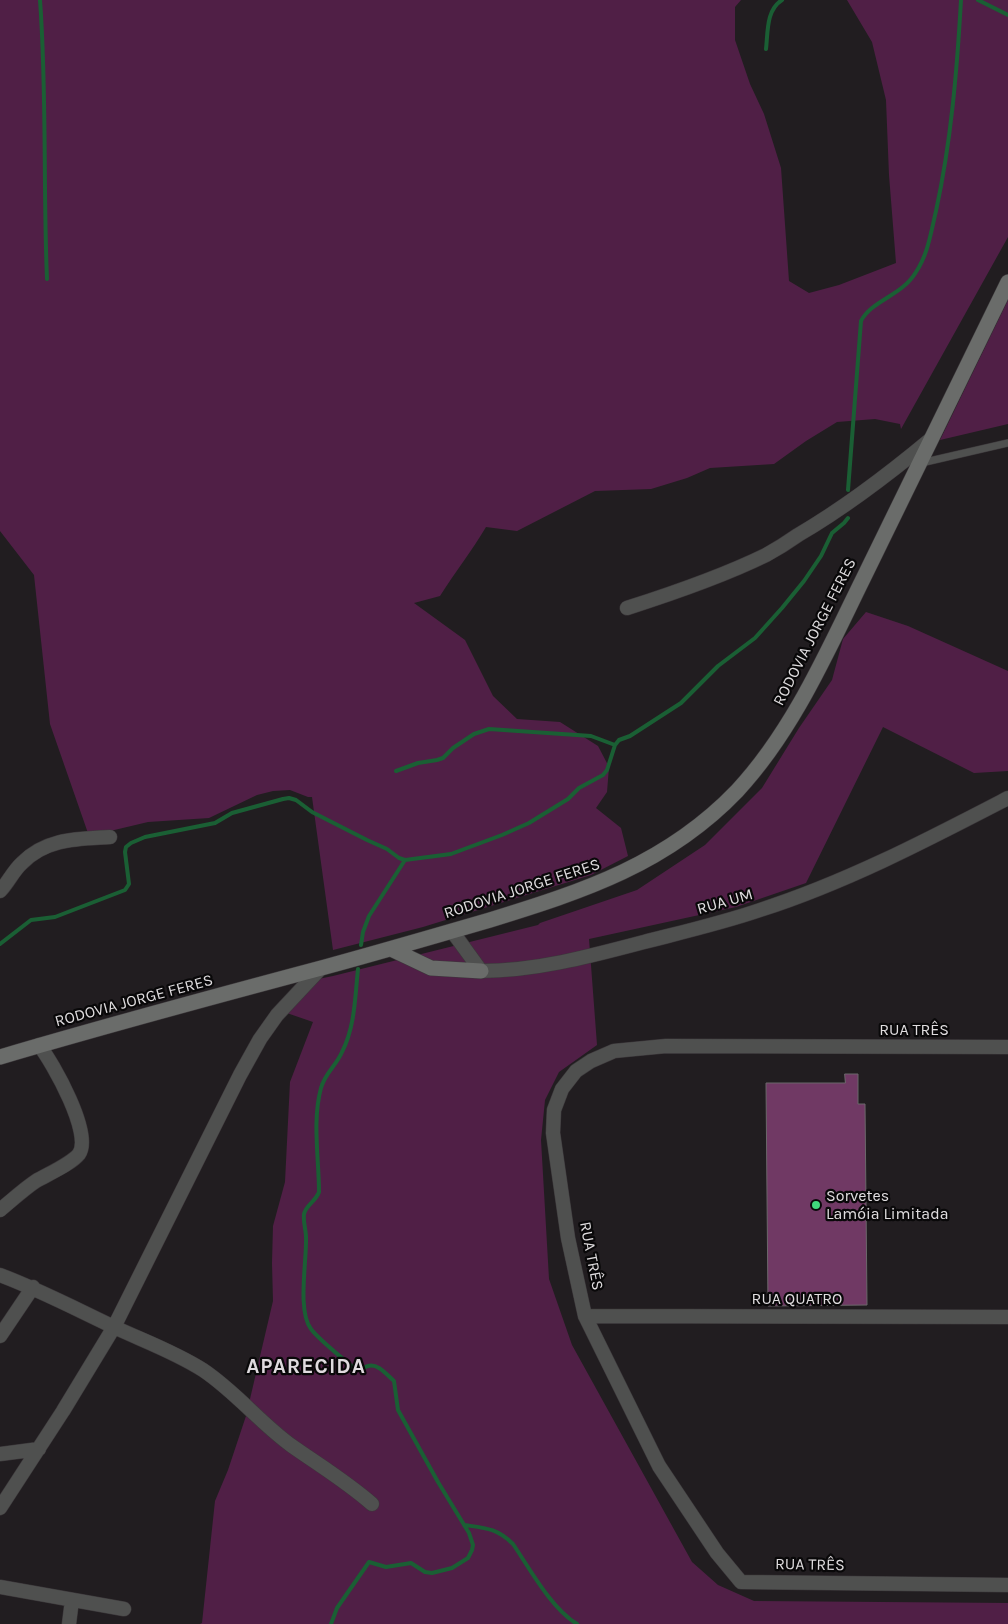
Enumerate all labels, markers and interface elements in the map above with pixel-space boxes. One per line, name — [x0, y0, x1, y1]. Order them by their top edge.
street label: RODOVIA JORGE FERES — [769, 555, 861, 709]
street label: RODOVIA JORGE FERES — [442, 855, 602, 923]
street label: RUA UM — [695, 885, 755, 919]
street label: RODOVIA JORGE FERES — [53, 971, 215, 1031]
street label: RUA TRÊS — [879, 1020, 949, 1040]
place label: Sorvetes Lamóia Limitada — [826, 1186, 948, 1224]
marker: Sorvetes Lamóia Limitada — [810, 1199, 822, 1211]
street label: RUA TRÊS — [575, 1220, 607, 1292]
street label: RUA QUATRO — [752, 1289, 842, 1309]
district label: APARECIDA — [245, 1354, 367, 1380]
street label: RUA TRÊS — [775, 1555, 845, 1575]

